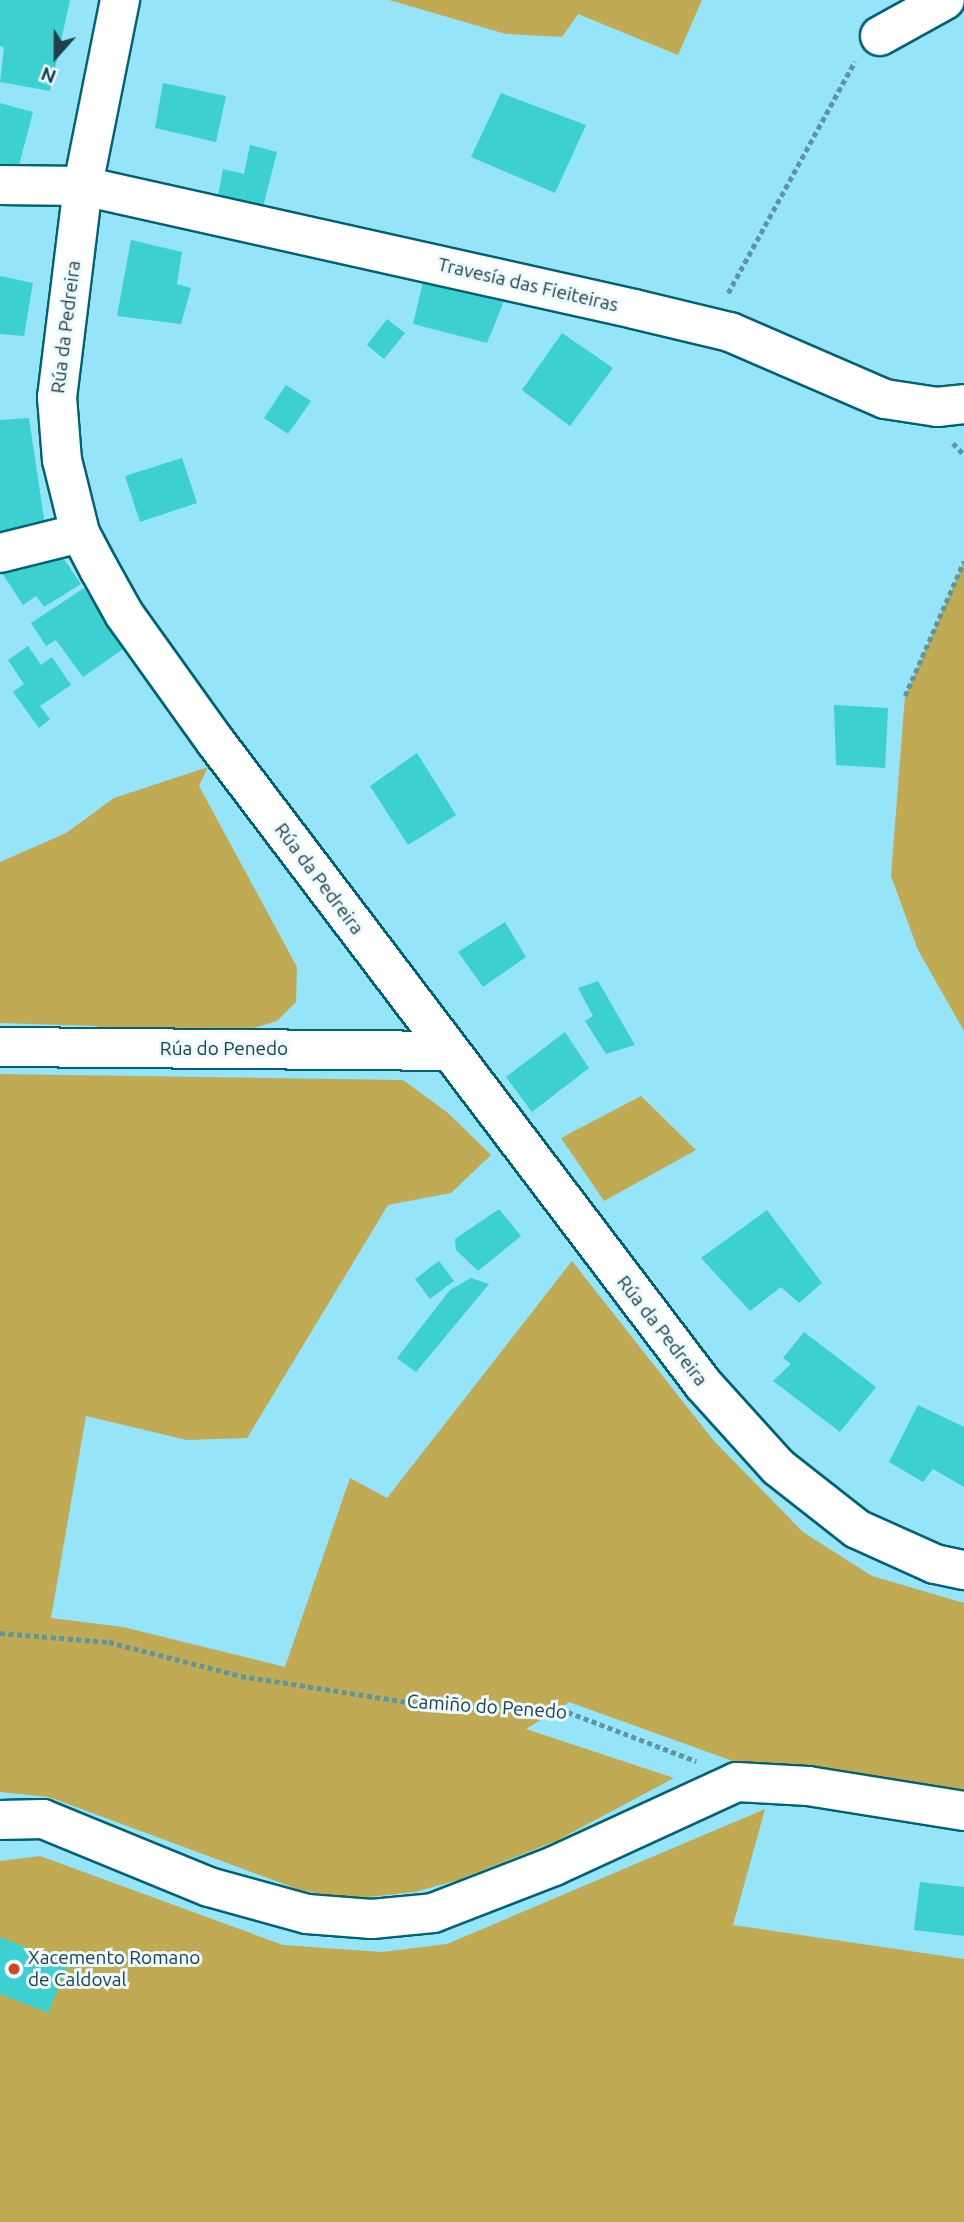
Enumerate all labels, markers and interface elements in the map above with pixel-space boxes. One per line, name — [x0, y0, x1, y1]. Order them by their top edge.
north arrow — [21, 21, 91, 91]
text: N — [38, 63, 59, 88]
street label: Travesía das Fieiteiras — [436, 253, 620, 317]
street label: Rúa da Pedreira — [47, 259, 85, 395]
street label: Rúa da Pedreira — [270, 819, 368, 939]
street label: Rúa do Penedo — [160, 1038, 288, 1060]
street label: Rúa da Pedreira — [612, 1271, 712, 1391]
street label: Camiño do Penedo — [406, 1690, 568, 1724]
place label: Xacemento Romano de Caldoval — [28, 1947, 200, 1991]
marker: Xacemento Romano de Caldoval — [6, 1961, 22, 1977]

